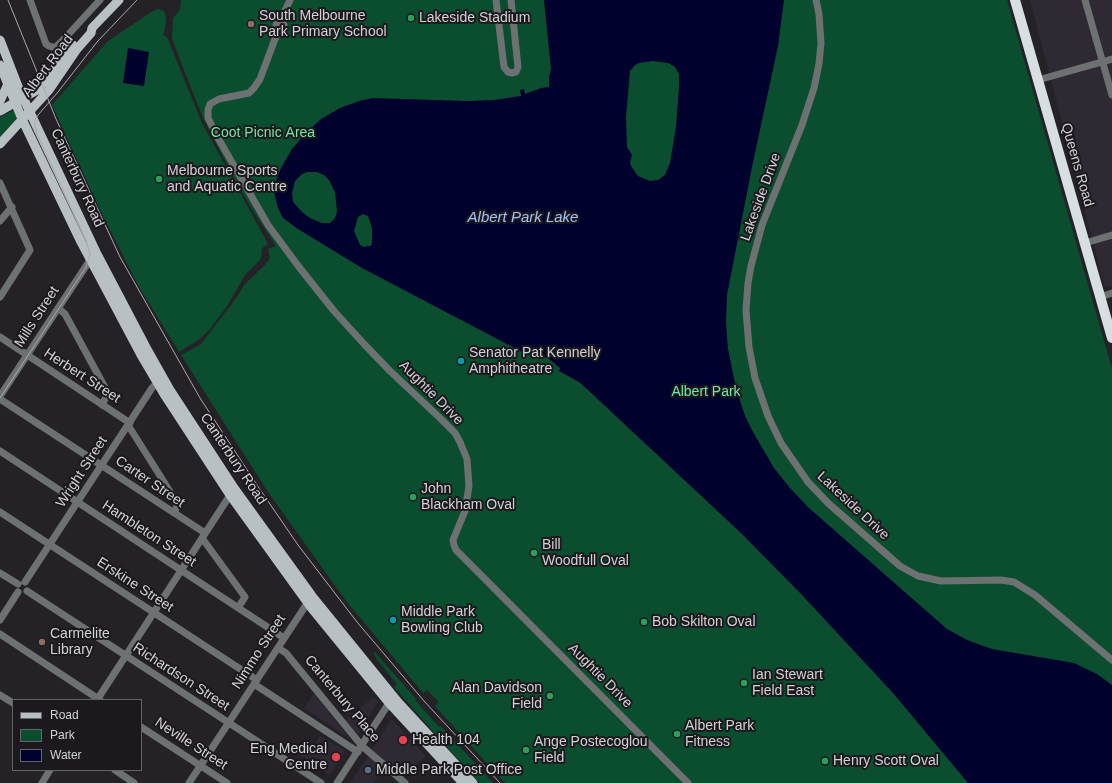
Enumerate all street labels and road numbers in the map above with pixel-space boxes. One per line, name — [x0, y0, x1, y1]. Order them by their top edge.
street label: Albert Road — [19, 31, 77, 101]
street label: Queens Road — [1057, 121, 1097, 209]
street label: Canterbury Road — [47, 126, 107, 230]
street label: Lakeside Drive — [737, 151, 785, 243]
street label: Mills Street — [11, 283, 63, 351]
street label: Herbert Street — [41, 345, 123, 407]
street label: Aughtie Drive — [395, 357, 467, 429]
street label: Canterbury Road — [196, 410, 270, 508]
street label: Wright Street — [53, 433, 111, 511]
street label: Carter Street — [112, 453, 188, 511]
street label: Lakeside Drive — [813, 468, 893, 544]
street label: Hambleton Street — [99, 497, 199, 571]
street label: Erskine Street — [94, 554, 176, 616]
street label: Nimmo Street — [229, 612, 289, 692]
street label: Richardson Street — [129, 639, 233, 715]
street label: Aughtie Drive — [564, 640, 636, 712]
street label: Canterbury Place — [301, 652, 383, 746]
street label: Neville Street — [152, 714, 230, 774]

